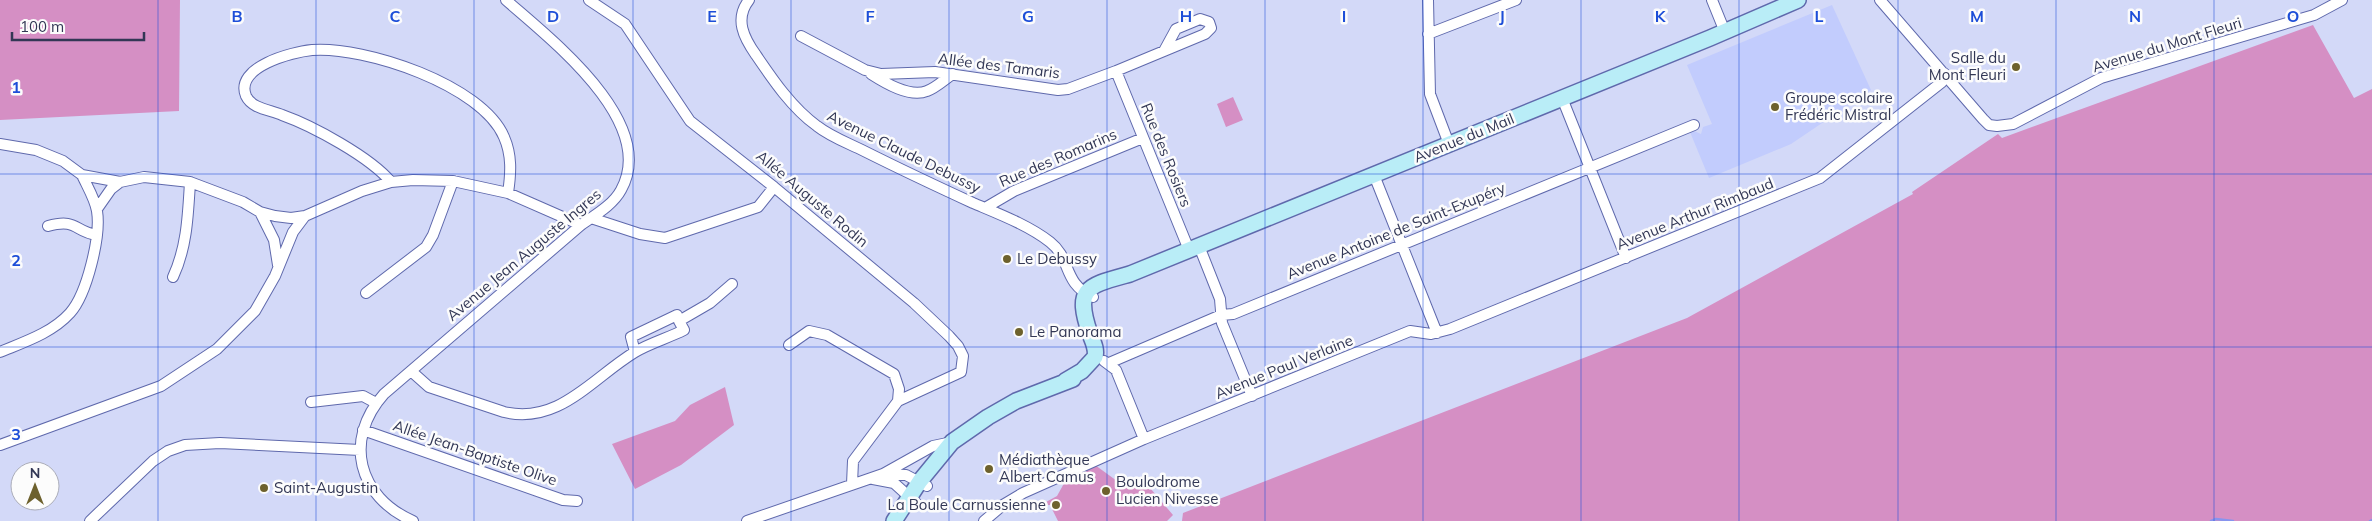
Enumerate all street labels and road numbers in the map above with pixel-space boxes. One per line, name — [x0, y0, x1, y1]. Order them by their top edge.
street label: Avenue du Mont Fleuri — [2090, 13, 2244, 76]
street label: Allée des Tamaris — [937, 49, 1061, 82]
street label: Rue des Rosiers — [1137, 100, 1196, 210]
street label: Avenue Claude Debussy — [824, 106, 984, 197]
street label: Avenue du Mail — [1411, 109, 1517, 166]
street label: Rue des Romarins — [996, 124, 1119, 191]
street label: Allée Auguste Rodin — [752, 146, 872, 251]
street label: Avenue Arthur Rimbaud — [1613, 173, 1776, 254]
street label: Avenue Antoine de Saint-Exupéry — [1284, 178, 1508, 283]
street label: Avenue Jean Auguste Ingres — [443, 184, 605, 325]
street label: Avenue Paul Verlaine — [1212, 330, 1356, 403]
street label: Allée Jean-Baptiste Olive — [391, 416, 560, 490]

